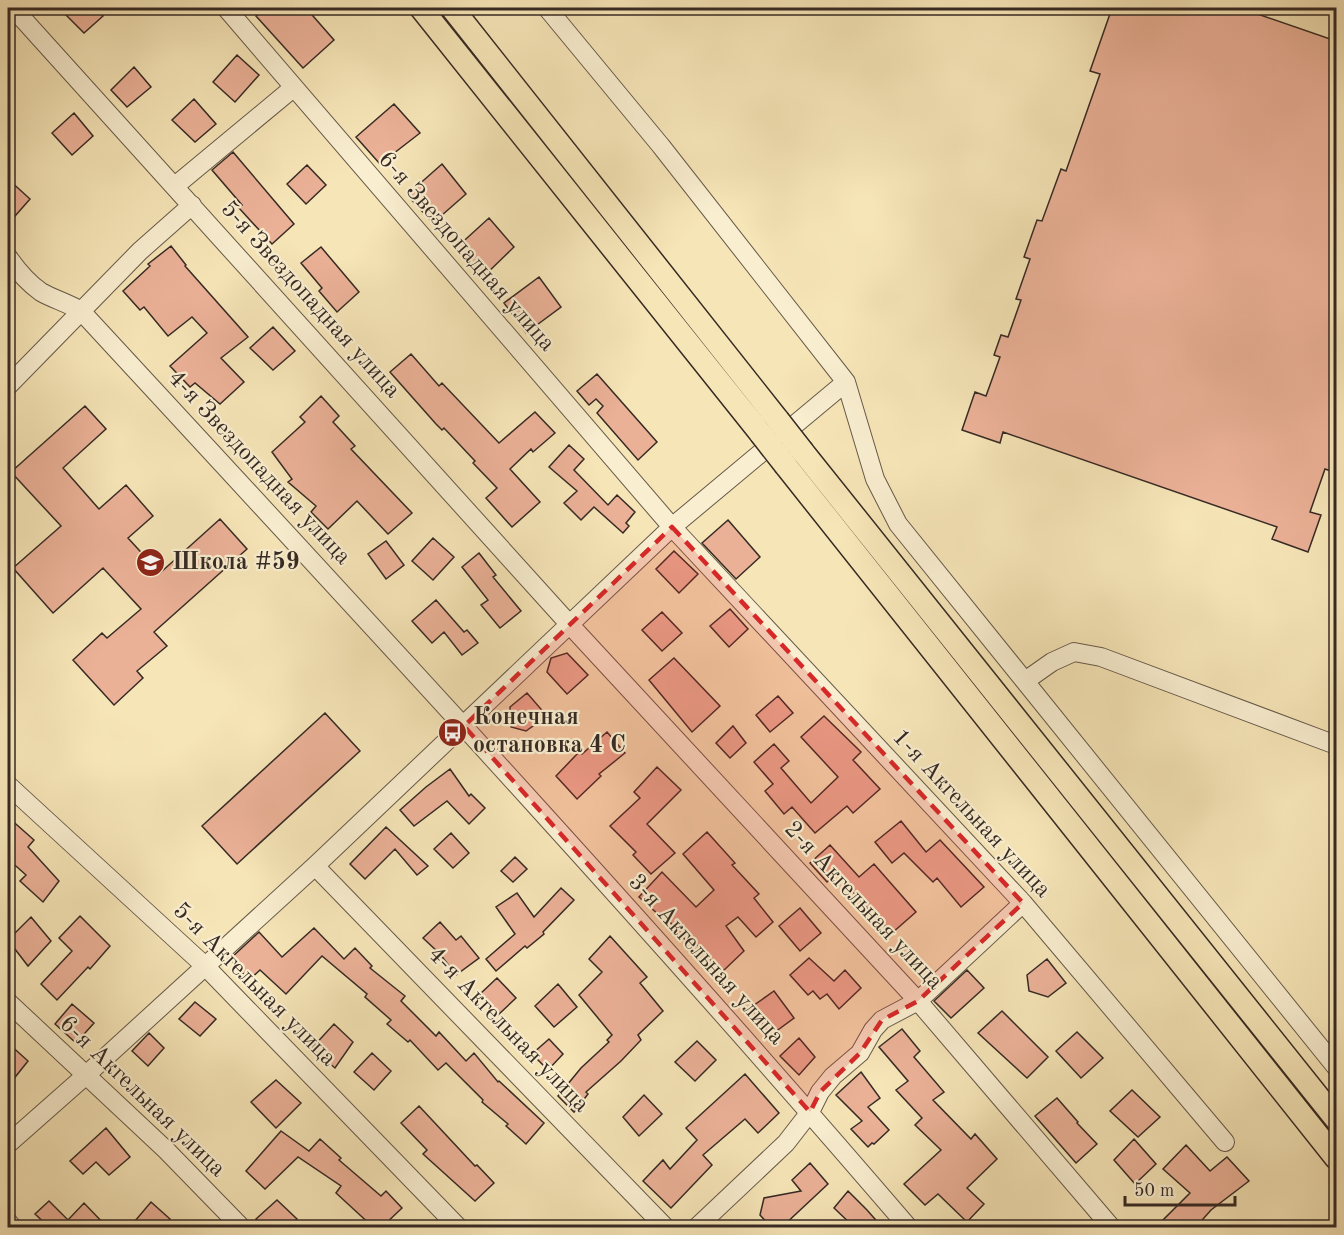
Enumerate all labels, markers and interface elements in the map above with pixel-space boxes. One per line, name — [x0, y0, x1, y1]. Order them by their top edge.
street label: 6-я Звездопадная улица — [373, 148, 559, 357]
street label: 5-я Звездопадная улица — [215, 197, 405, 403]
street label: 4-я Звездопадная улица — [163, 366, 355, 570]
school or university icon: Школа #59 — [135, 547, 167, 579]
place label: Школа #59 — [172, 550, 300, 575]
place label: Конечная остановка 4 С — [473, 706, 626, 758]
bus stop icon: Конечная остановка 4 С — [436, 716, 468, 748]
street label: 1-я Акгельная улица — [887, 725, 1055, 903]
street label: 2-я Акгельная улица — [779, 817, 947, 995]
street label: 3-я Акгельная улица — [623, 870, 789, 1050]
street label: 5-я Акгельная улица — [168, 899, 340, 1071]
street label: 4-я Акгельная улица — [423, 942, 593, 1118]
street label: 6-я Акгельная улица — [54, 1012, 230, 1182]
scale bar — [1125, 1169, 1234, 1207]
text: 50 m — [1134, 1182, 1174, 1200]

